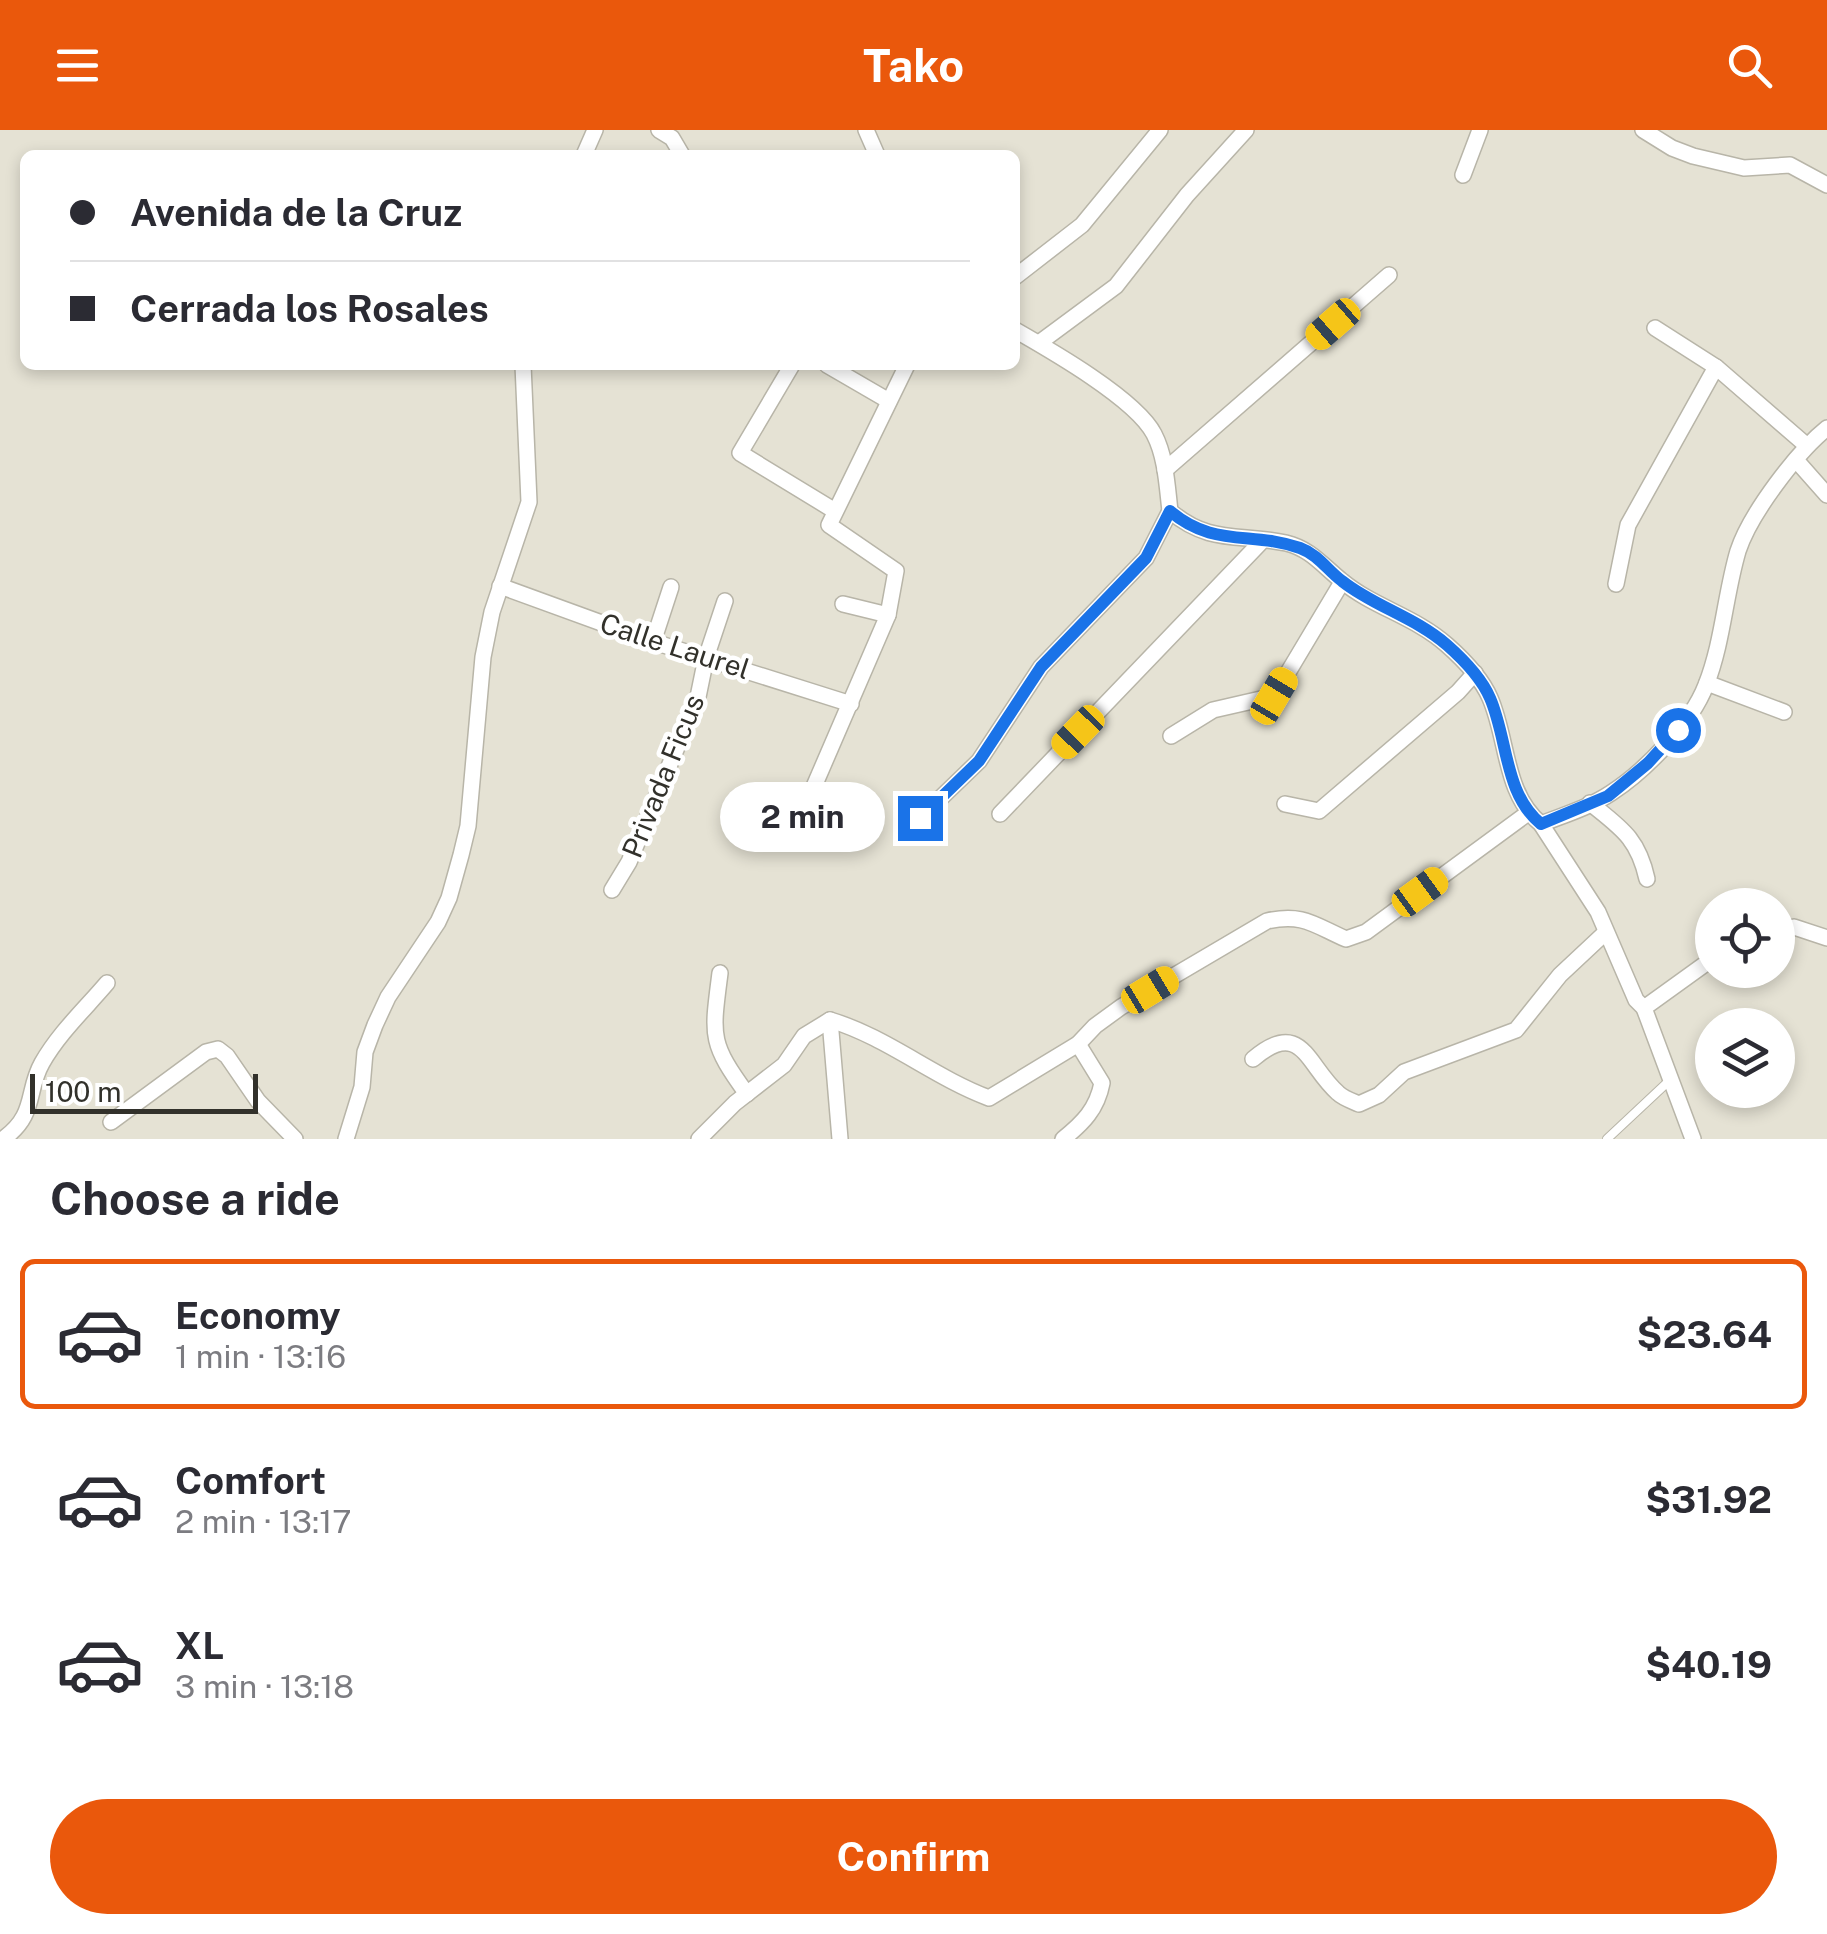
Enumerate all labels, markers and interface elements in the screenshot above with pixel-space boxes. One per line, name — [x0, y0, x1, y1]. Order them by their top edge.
icon: menu — [50, 38, 105, 93]
icon: search — [1722, 38, 1777, 93]
text: Tako — [863, 39, 964, 92]
text: Avenida de la Cruz — [130, 190, 462, 235]
text: Cerrada los Rosales — [130, 286, 489, 331]
car — [1301, 293, 1365, 355]
street label: Calle Laurel — [596, 606, 754, 685]
car — [1246, 663, 1302, 729]
street label: Privada Ficus — [615, 689, 710, 862]
car — [1046, 700, 1110, 764]
route start — [1656, 708, 1701, 753]
callout: 2 min — [720, 783, 885, 853]
route end — [898, 796, 943, 841]
text: 2 min — [761, 798, 844, 835]
car — [1387, 862, 1453, 922]
map controls — [1695, 888, 1795, 1108]
button: locate — [1695, 888, 1795, 988]
car — [1117, 962, 1183, 1018]
button: layers — [1695, 1008, 1795, 1108]
scale bar — [30, 1069, 258, 1114]
text: 100 m — [45, 1075, 122, 1108]
text: Choose a ride — [50, 1172, 340, 1225]
icon: car — [55, 1289, 145, 1379]
text: Economy — [175, 1293, 341, 1338]
text: $23.64 — [1637, 1312, 1772, 1357]
text: 1 min · 13:16 — [175, 1338, 346, 1375]
icon: car — [55, 1454, 145, 1544]
text: Comfort — [175, 1458, 326, 1503]
text: $31.92 — [1645, 1477, 1772, 1522]
text: 2 min · 13:17 — [175, 1503, 351, 1540]
icon: car — [55, 1619, 145, 1709]
text: XL — [175, 1623, 224, 1668]
text: $40.19 — [1645, 1642, 1772, 1687]
text: 3 min · 13:18 — [175, 1668, 354, 1705]
button: Confirm — [50, 1799, 1777, 1914]

